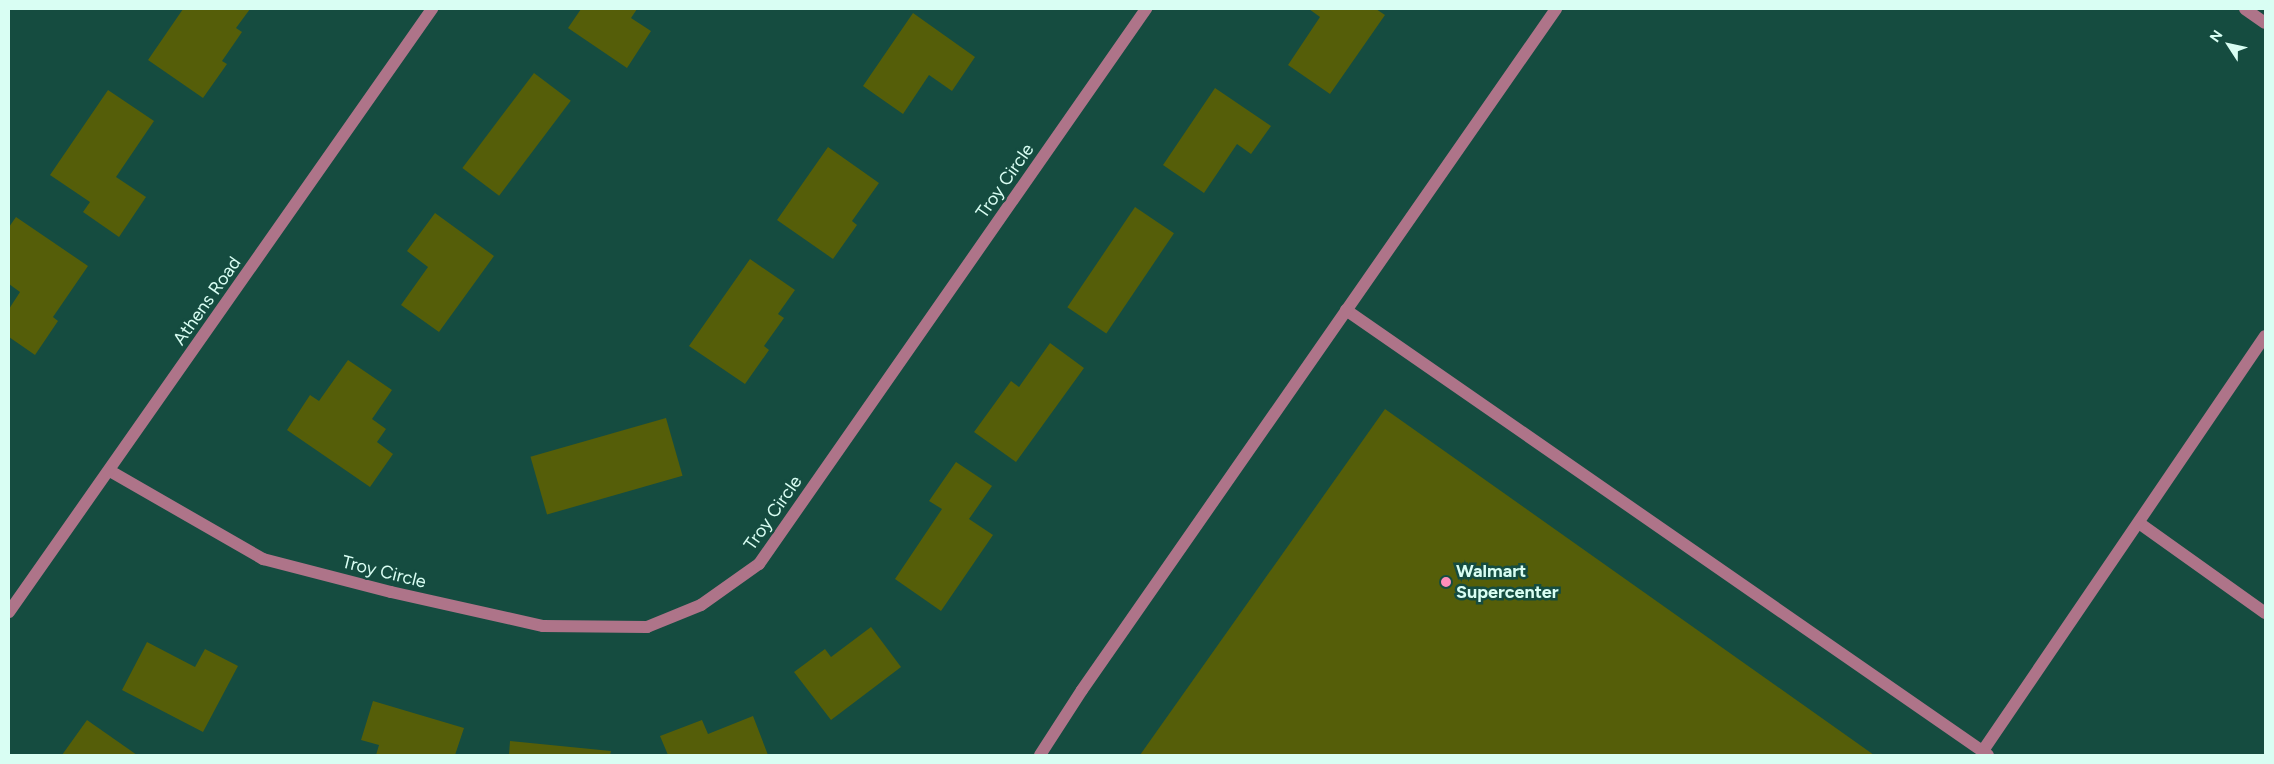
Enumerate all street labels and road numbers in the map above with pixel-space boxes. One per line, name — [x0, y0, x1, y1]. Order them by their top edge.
street label: Troy Circle — [971, 140, 1039, 222]
street label: Athens Road — [169, 253, 245, 349]
street label: Troy Circle — [739, 472, 807, 554]
street label: Troy Circle — [340, 551, 428, 593]

